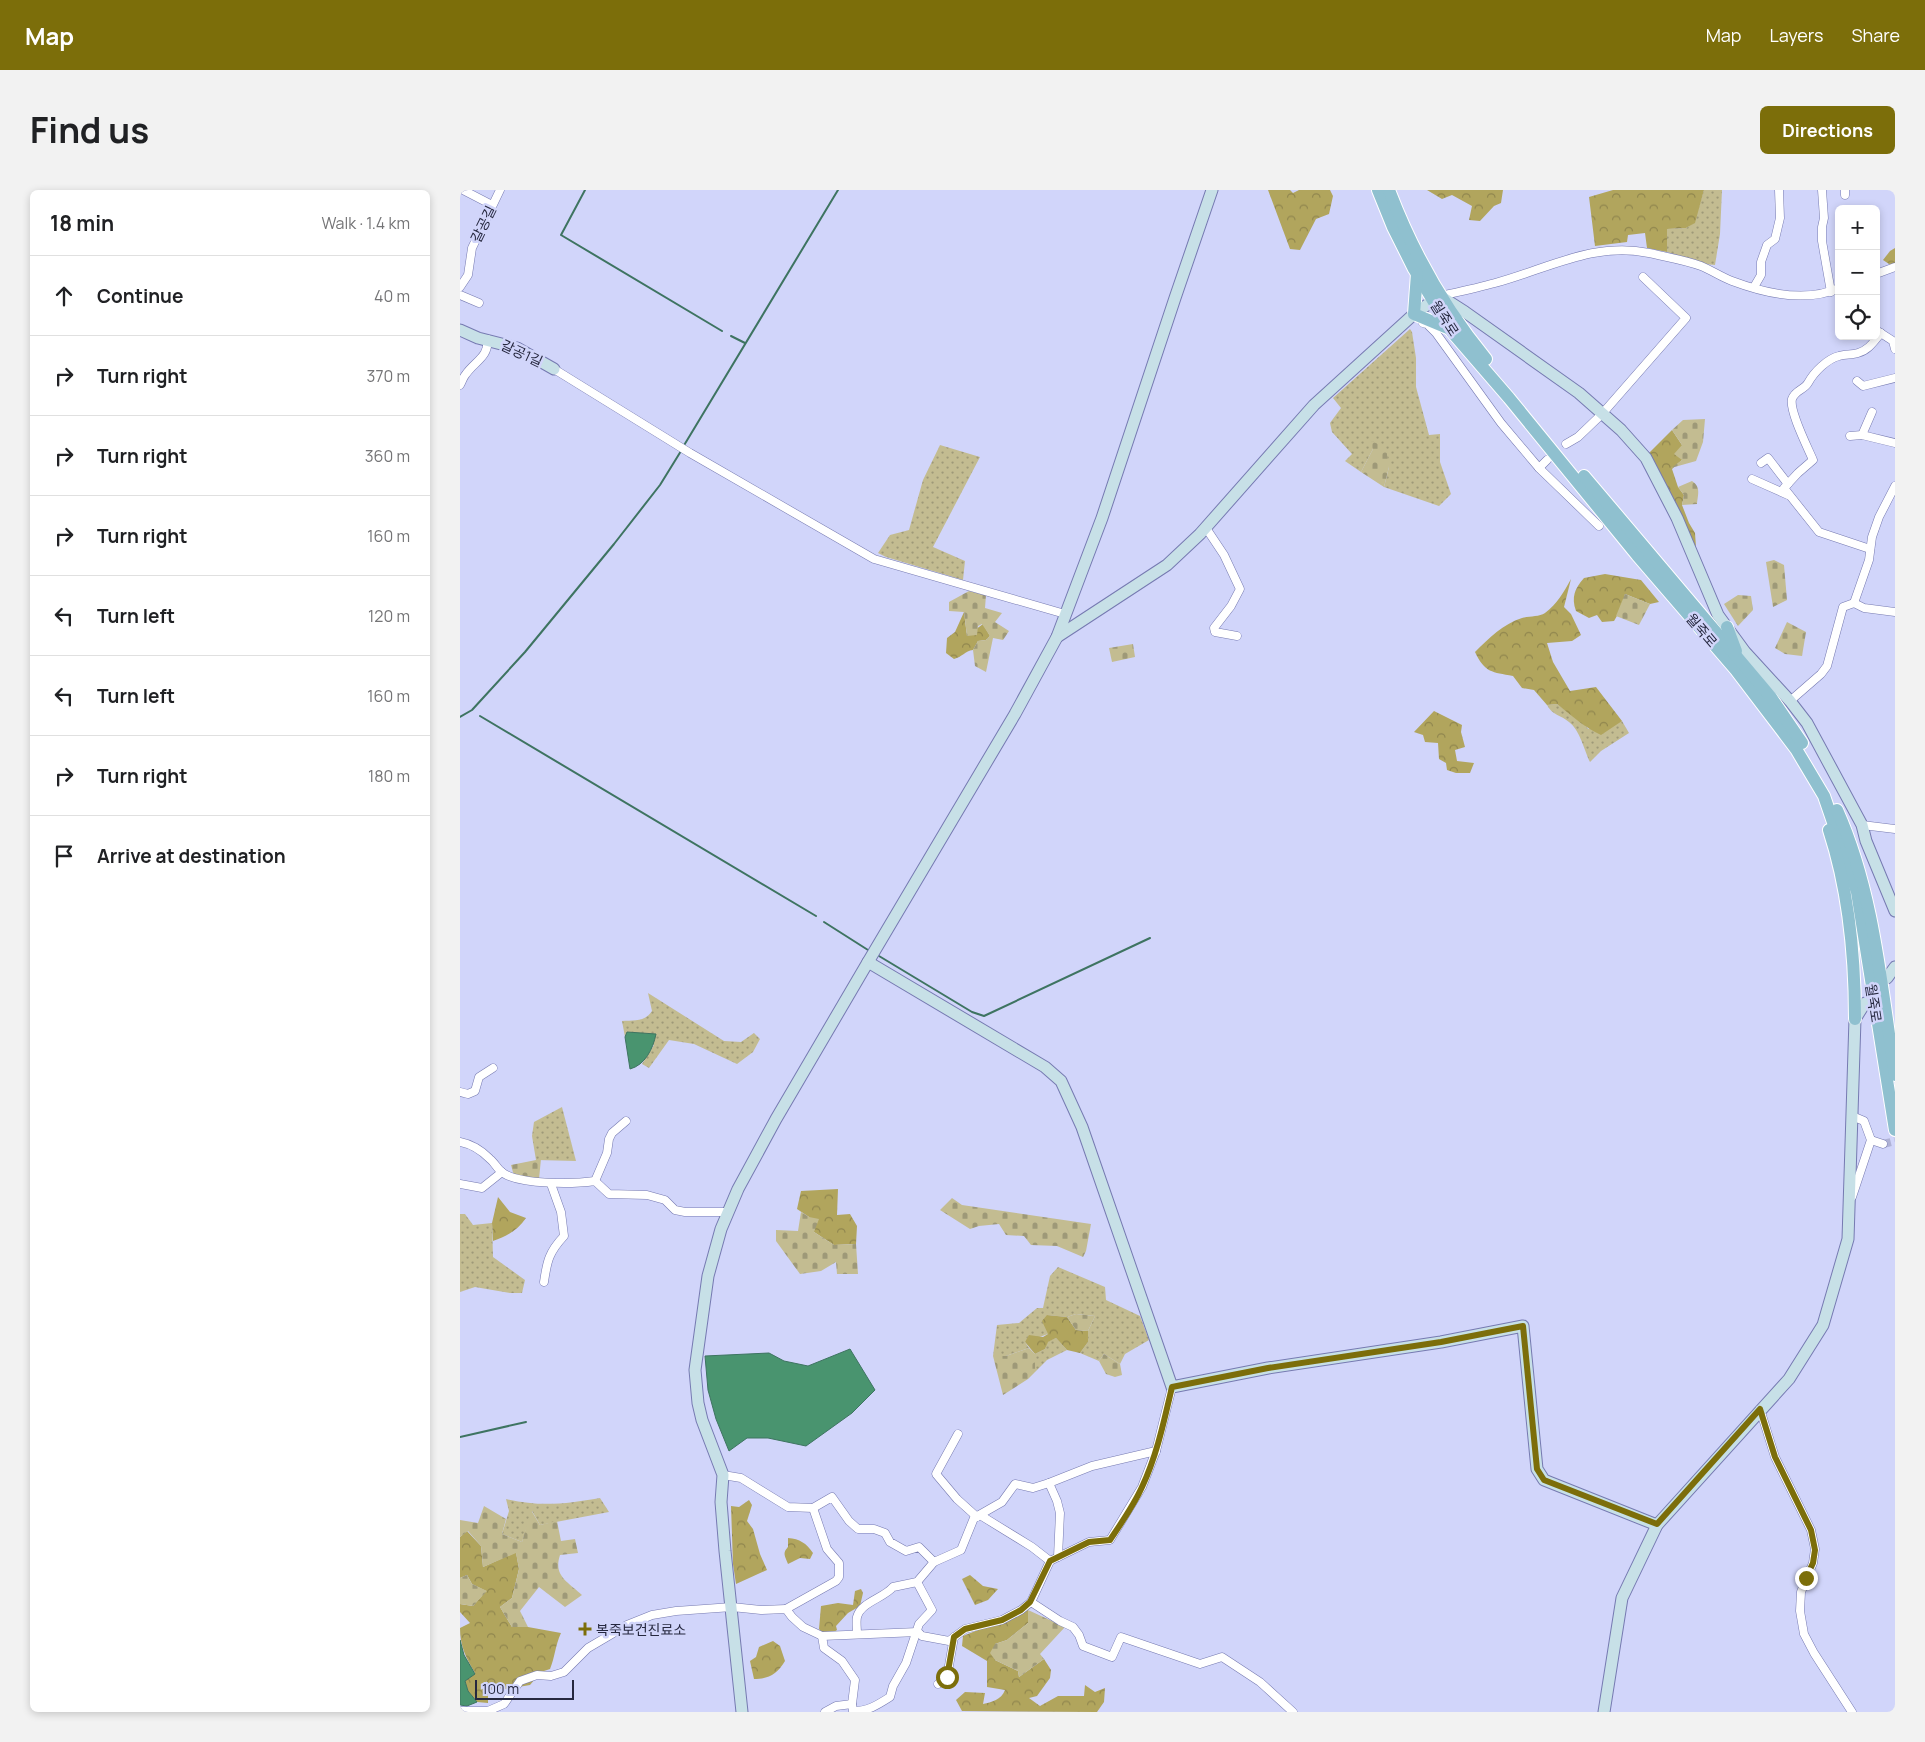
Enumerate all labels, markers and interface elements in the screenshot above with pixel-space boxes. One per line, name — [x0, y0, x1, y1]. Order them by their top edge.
text: Map — [25, 19, 74, 52]
text: Map — [1706, 23, 1741, 47]
text: Layers — [1769, 23, 1823, 47]
text: Share — [1851, 23, 1900, 47]
text: Find us — [30, 106, 149, 154]
button: Directions — [1760, 106, 1895, 154]
street label: 갈공길 — [466, 202, 500, 246]
map controls — [1835, 205, 1880, 340]
button: + — [1835, 205, 1880, 250]
text: 18 min — [50, 209, 114, 237]
text: Walk · 1.4 km — [321, 212, 410, 234]
button: − — [1835, 250, 1880, 295]
icon: ahead — [50, 282, 78, 310]
text: Continue — [97, 283, 183, 309]
text: 40 m — [374, 285, 410, 307]
button: locate — [1835, 295, 1880, 340]
street label: 월죽로 — [1427, 297, 1464, 339]
street label: 갈공1길 — [498, 335, 546, 371]
icon: right — [50, 362, 78, 390]
text: Turn right — [97, 363, 187, 389]
text: 370 m — [367, 365, 410, 387]
icon: right — [50, 442, 78, 470]
text: Turn right — [97, 443, 187, 469]
text: 360 m — [365, 445, 410, 467]
icon: right — [50, 522, 78, 550]
text: Turn right — [97, 523, 187, 549]
text: 160 m — [367, 525, 410, 547]
icon: left — [50, 602, 78, 630]
text: Turn left — [97, 603, 175, 629]
text: 120 m — [368, 605, 410, 627]
street label: 월죽로 — [1682, 609, 1722, 651]
icon: left — [50, 682, 78, 710]
text: Turn left — [97, 683, 175, 709]
text: 160 m — [367, 685, 410, 707]
icon: right — [50, 762, 78, 790]
text: Turn right — [97, 763, 187, 789]
text: 180 m — [368, 765, 410, 787]
icon: arrive — [50, 842, 78, 870]
text: Arrive at destination — [97, 843, 286, 869]
street label: 월죽로 — [1862, 982, 1886, 1024]
route end — [1795, 1567, 1818, 1590]
place label: 복죽보건진료소 — [596, 1620, 686, 1639]
marker: 복죽보건진료소 — [578, 1622, 592, 1636]
route start — [936, 1666, 959, 1689]
scale bar — [475, 1677, 574, 1700]
text: 100 m — [482, 1679, 519, 1698]

